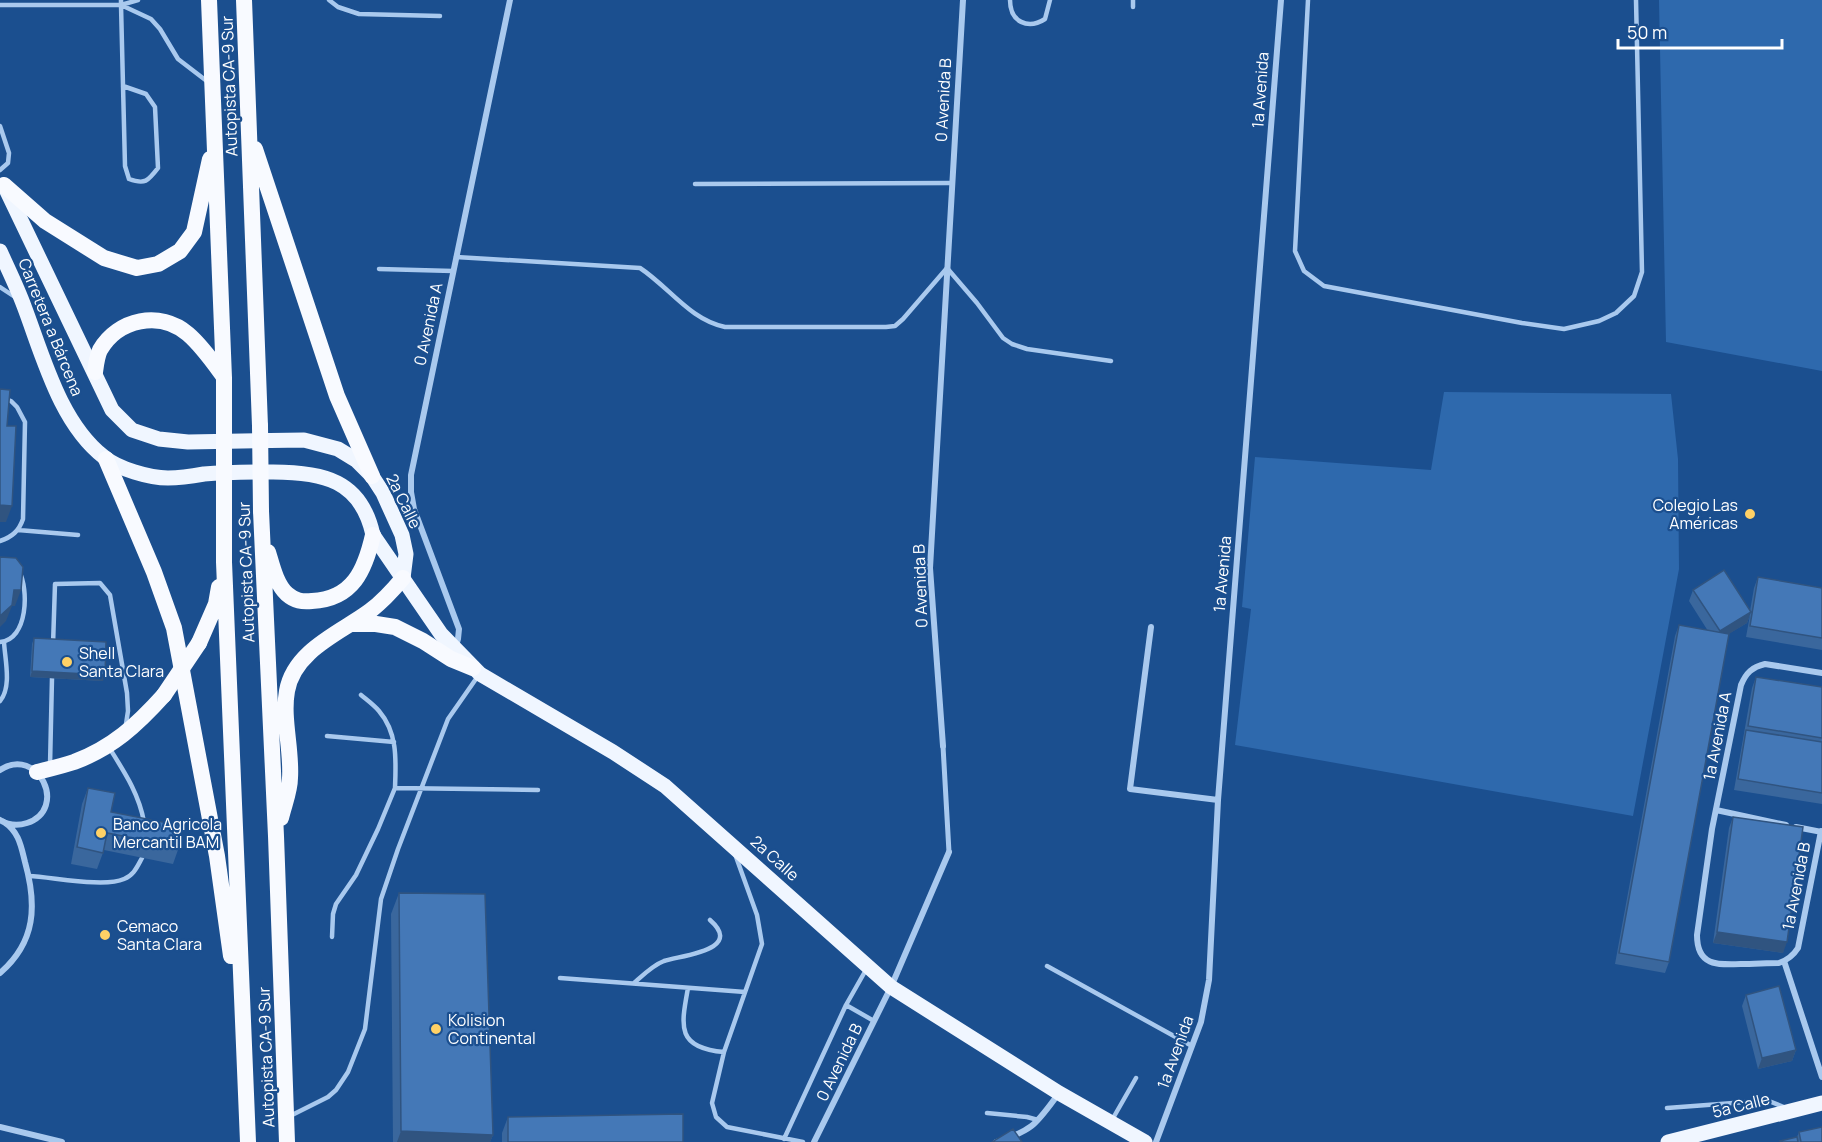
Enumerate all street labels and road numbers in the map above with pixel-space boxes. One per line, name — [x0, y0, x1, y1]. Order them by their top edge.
street label: Autopista CA-9 Sur — [216, 15, 242, 157]
street label: 1a Avenida — [1246, 51, 1274, 129]
street label: 0 Avenida B — [930, 57, 956, 143]
street label: Carretera a Bárcena — [13, 255, 89, 399]
street label: 0 Avenida A — [408, 280, 448, 368]
street label: 2a Calle — [381, 470, 427, 532]
street label: Autopista CA-9 Sur — [233, 501, 259, 643]
street label: 1a Avenida — [1208, 535, 1236, 613]
street label: 0 Avenida B — [908, 543, 932, 628]
street label: 1a Avenida A — [1698, 690, 1736, 782]
street label: 2a Calle — [746, 830, 804, 886]
street label: 1a Avenida B — [1777, 840, 1815, 932]
street label: Autopista CA-9 Sur — [253, 986, 279, 1128]
street label: 1a Avenida — [1152, 1012, 1198, 1092]
street label: 0 Avenida B — [811, 1019, 867, 1105]
street label: 5a Calle — [1710, 1087, 1772, 1123]

